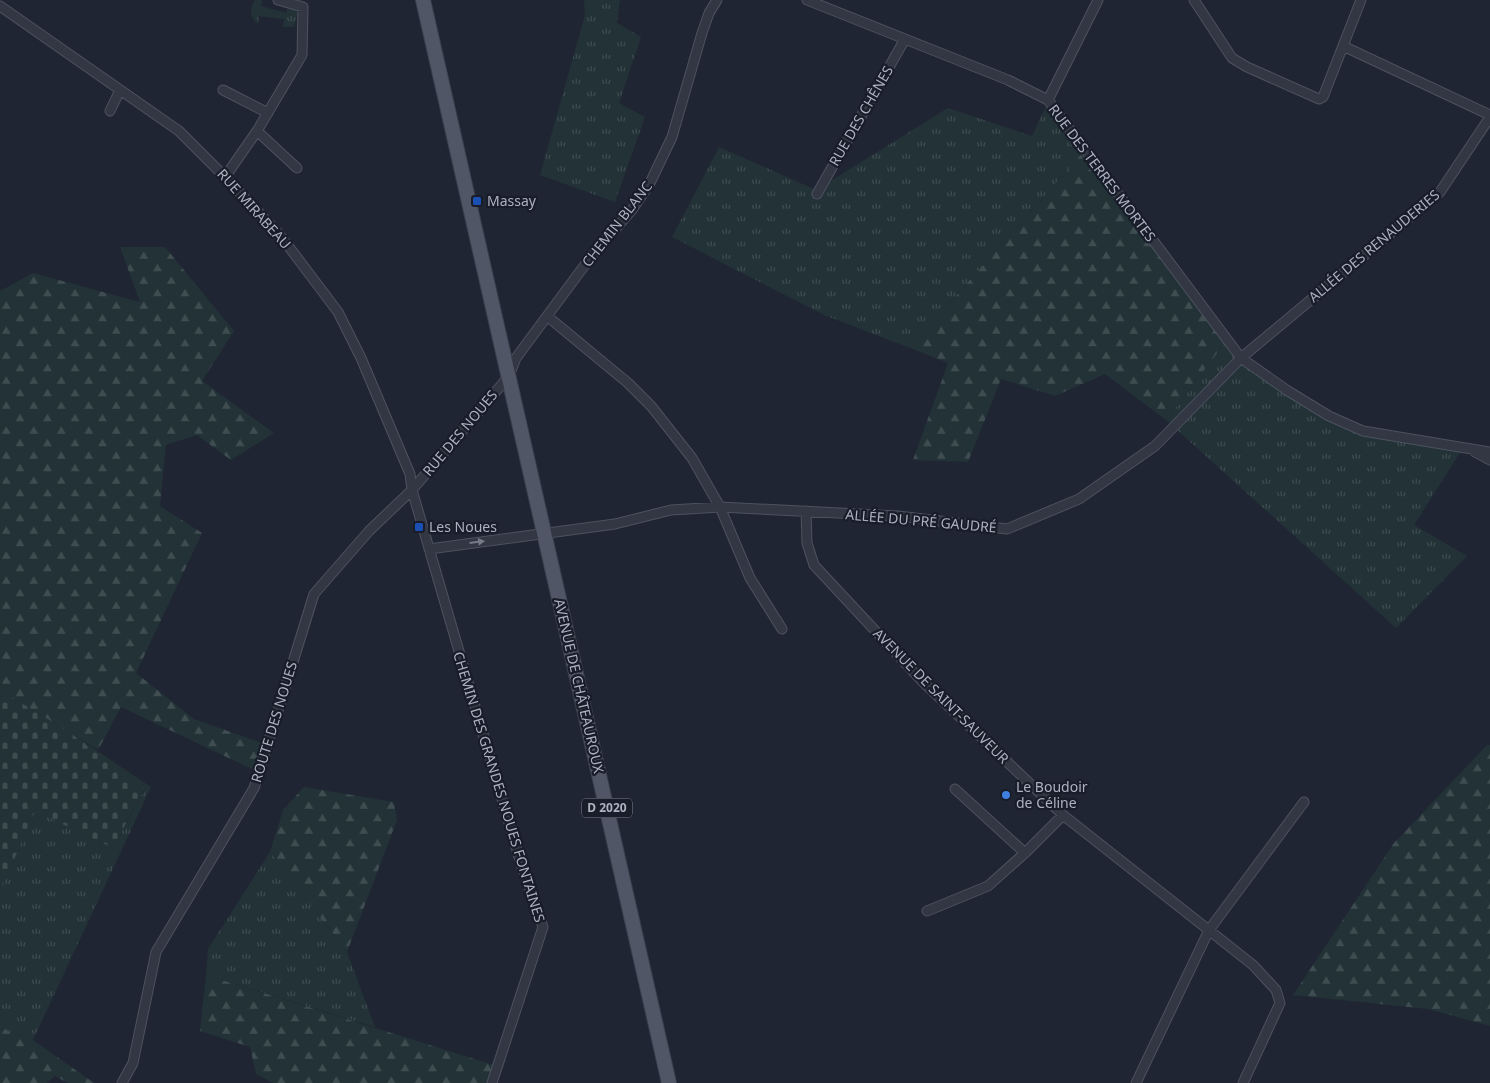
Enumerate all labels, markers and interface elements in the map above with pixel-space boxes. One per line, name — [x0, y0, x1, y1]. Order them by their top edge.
street label: RUE DES CHÊNES — [824, 62, 897, 169]
street label: RUE DES TERRES MORTES — [1044, 100, 1161, 246]
street label: RUE MIRABEAU — [213, 165, 295, 253]
street label: CHEMIN BLANC — [577, 177, 656, 270]
street label: ALLÉE DES RENAUDERIES — [1304, 185, 1443, 306]
place label: Massay — [487, 191, 537, 210]
marker: Massay — [471, 195, 483, 207]
street label: RUE DES NOUES — [418, 385, 501, 480]
street label: ALLÉE DU PRÉ GAUDRÉ — [845, 504, 997, 537]
place label: Les Noues — [429, 517, 497, 536]
marker: Les Noues — [413, 521, 425, 533]
one-way arrow — [470, 538, 486, 546]
street label: AVENUE DE CHÂTEAUROUX — [550, 597, 609, 776]
street label: AVENUE DE SAINT-SAUVEUR — [869, 624, 1013, 768]
street label: CHEMIN DES GRANDES NOUES FONTAINES — [449, 649, 550, 925]
street label: ROUTE DES NOUES — [246, 659, 301, 785]
place label: Le Boudoir de Céline — [1016, 777, 1088, 812]
marker: Le Boudoir de Céline — [1000, 789, 1012, 801]
road number: D 2020 — [582, 798, 632, 818]

